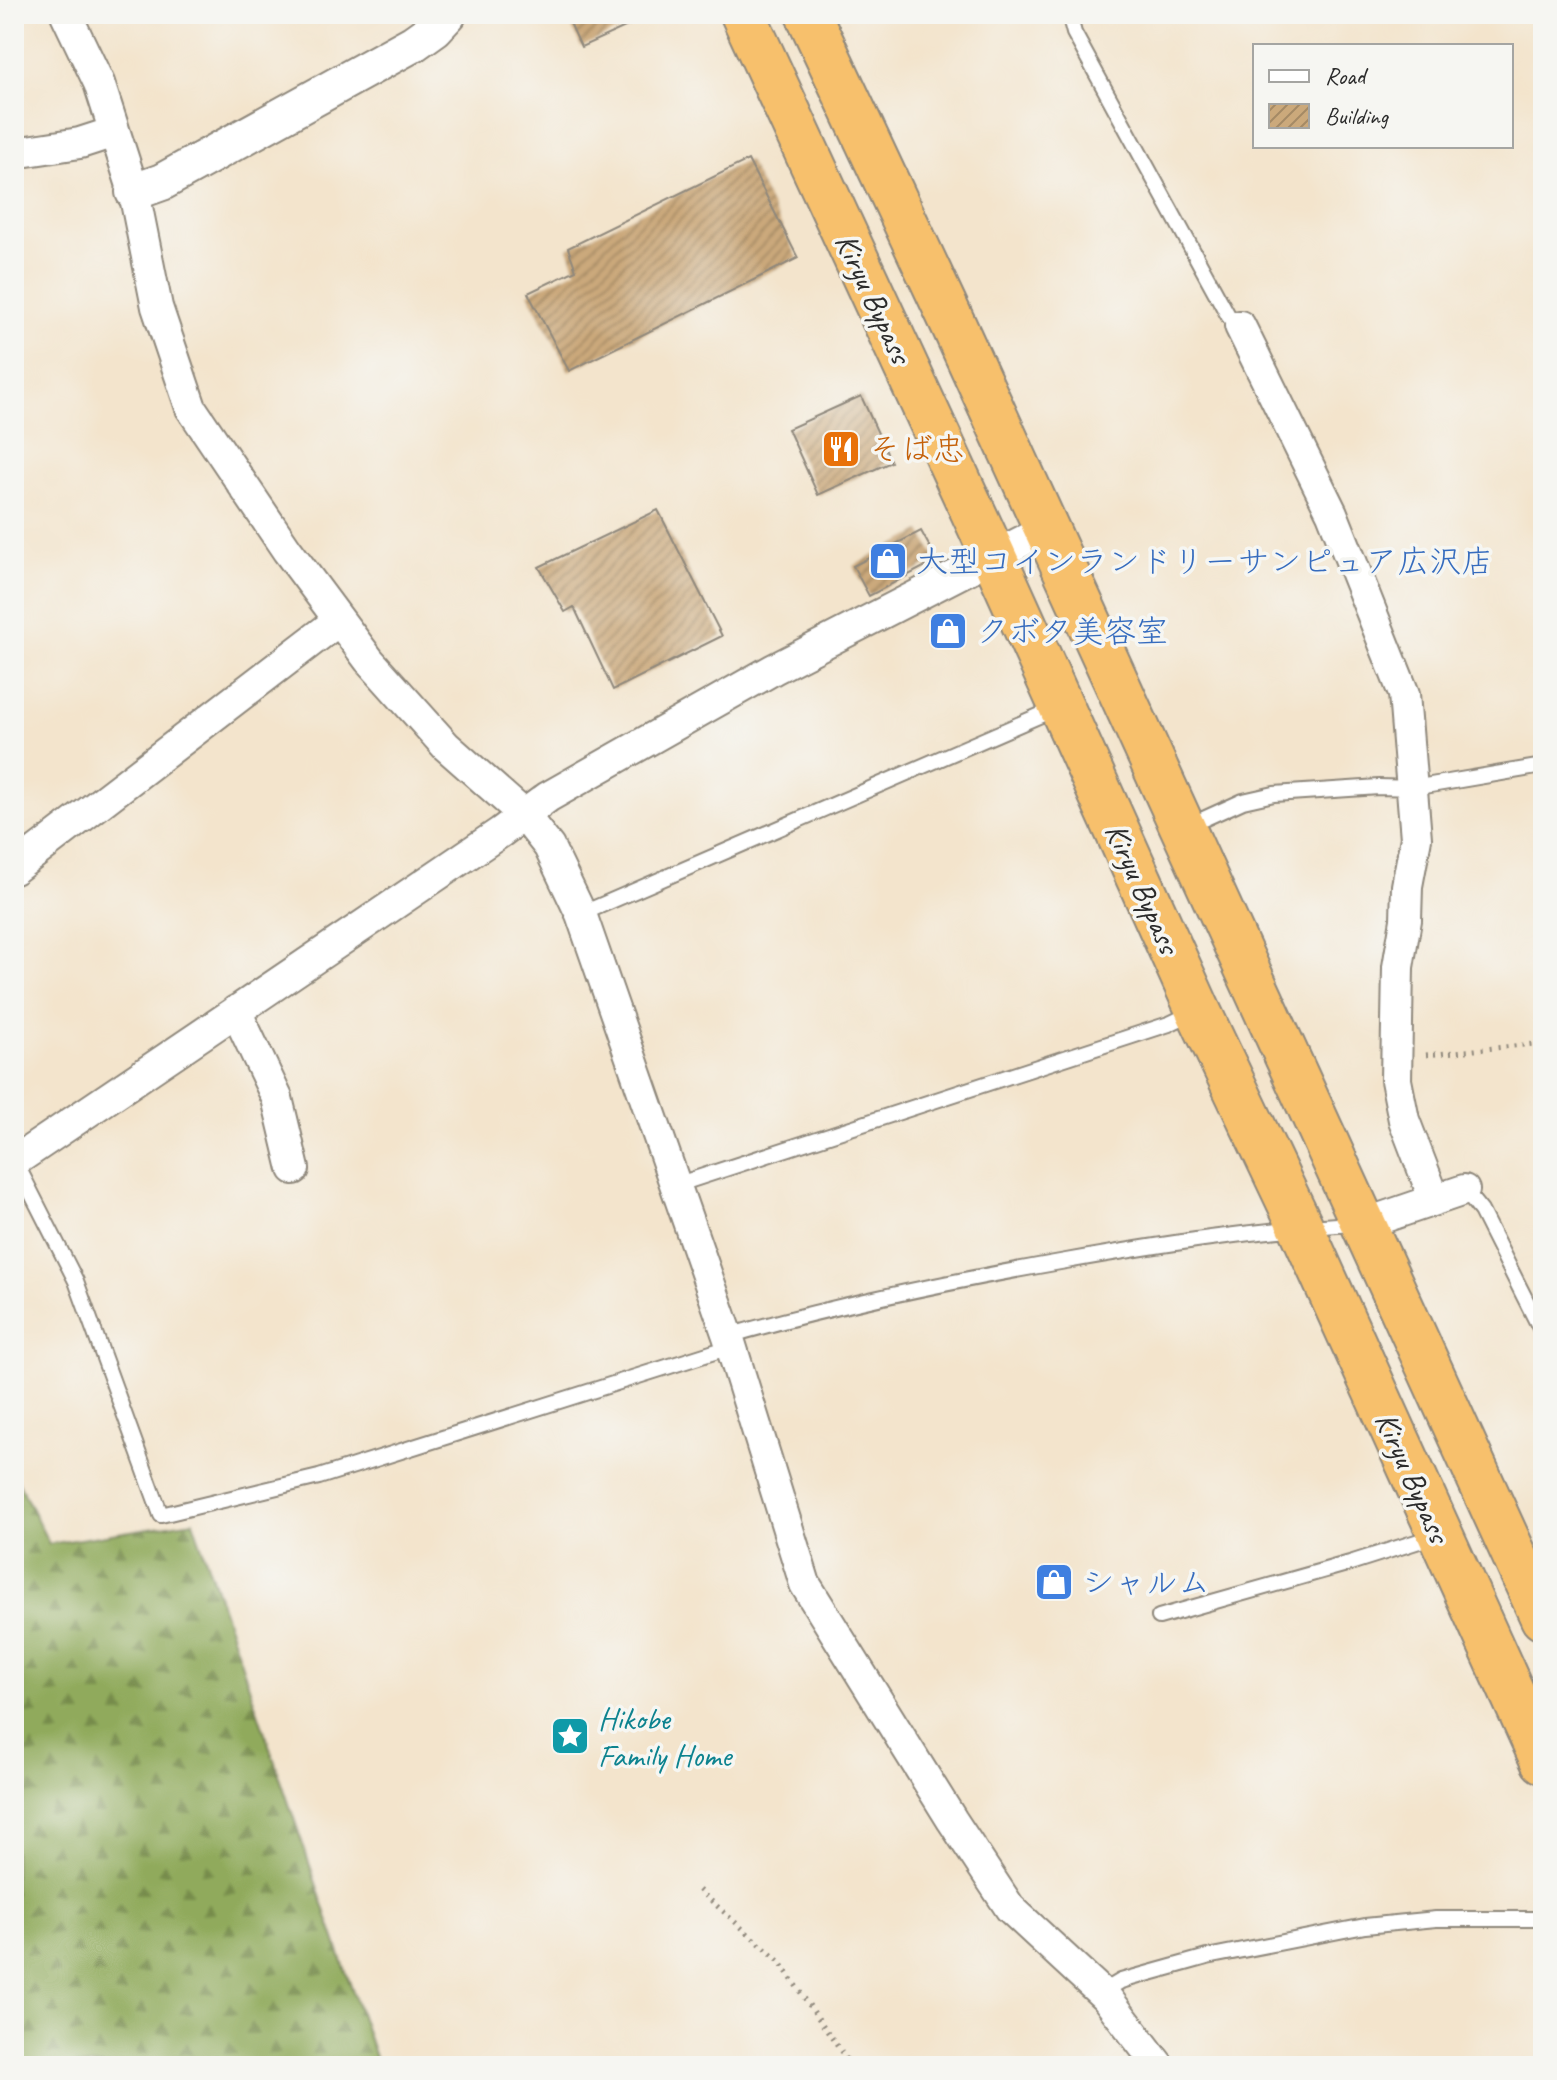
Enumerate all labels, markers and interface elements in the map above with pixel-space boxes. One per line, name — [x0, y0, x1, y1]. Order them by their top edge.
legend — [1253, 44, 1513, 148]
text: Road — [1325, 61, 1369, 91]
text: Building — [1325, 101, 1390, 131]
street label: Kiryu Bypass — [826, 227, 923, 372]
restaurant icon: そば忠 — [820, 428, 862, 470]
place label: そば忠 — [869, 429, 965, 470]
shop icon: 大型コインランドリーサンピュア広沢店 — [867, 540, 909, 582]
place label: 大型コインランドリーサンピュア広沢店 — [916, 541, 1493, 582]
shop icon: クボタ美容室 — [927, 610, 969, 652]
place label: クボタ美容室 — [976, 611, 1168, 652]
street label: Kiryu Bypass — [1096, 817, 1191, 963]
street label: Kiryu Bypass — [1366, 1406, 1461, 1552]
shop icon: シャルム — [1033, 1561, 1075, 1603]
place label: シャルム — [1082, 1562, 1210, 1603]
place label: Hikobe Family Home — [598, 1698, 734, 1776]
place icon: Hikobe Family Home — [549, 1715, 591, 1757]

